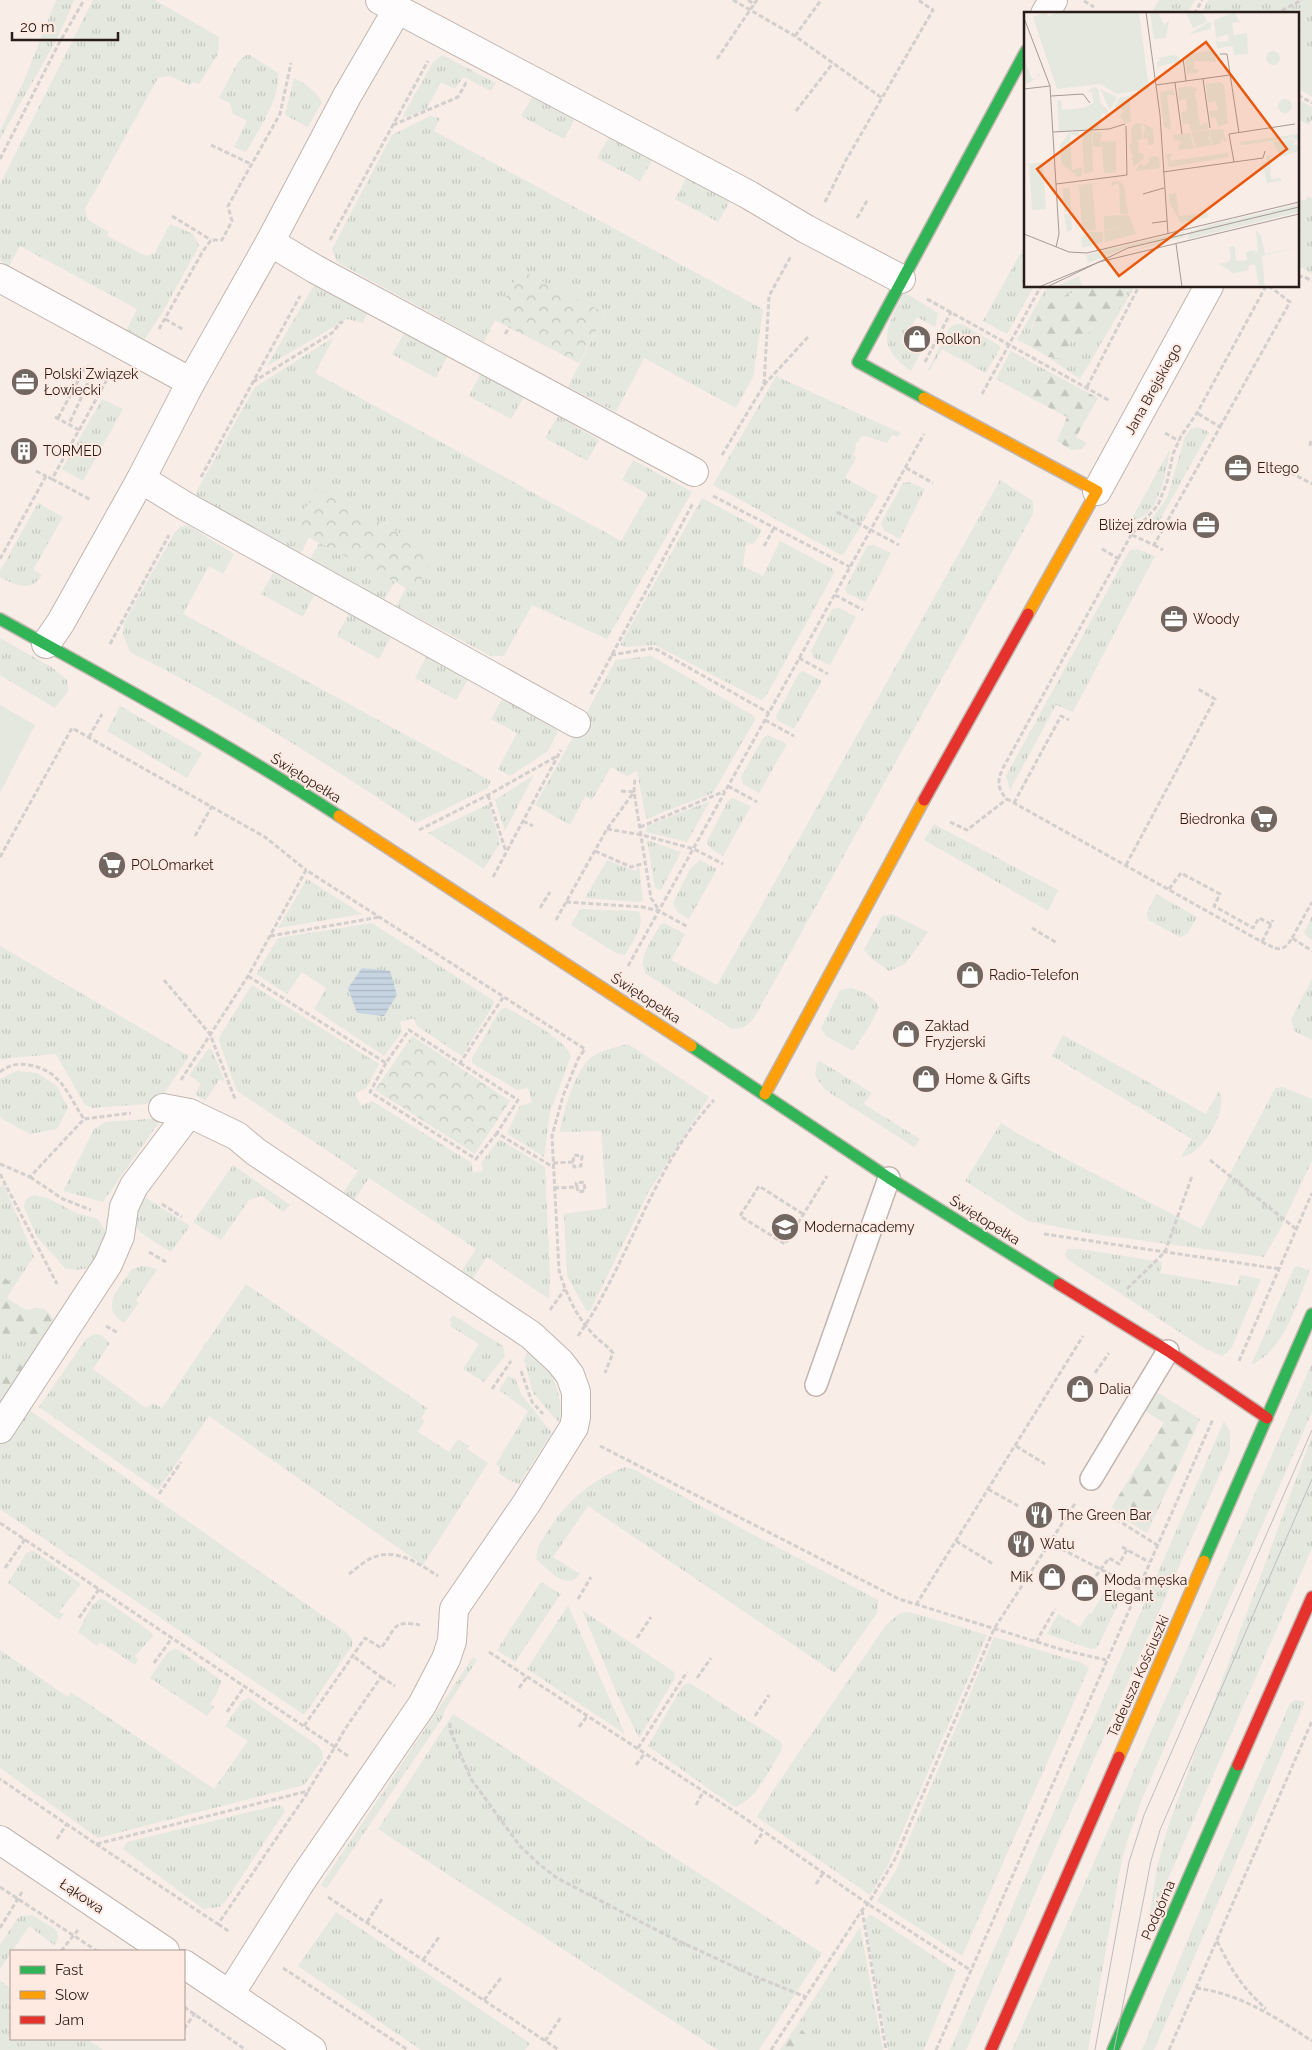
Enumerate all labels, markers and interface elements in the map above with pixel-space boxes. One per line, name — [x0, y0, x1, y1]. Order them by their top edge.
scale bar — [12, 10, 119, 42]
inset map — [1024, 12, 1300, 288]
text: 20 m — [20, 18, 55, 36]
shop icon: Rolkon — [902, 324, 932, 354]
place label: Rolkon — [936, 331, 981, 347]
street label: Jana Brejskiego — [1121, 341, 1185, 437]
place label: Polski Związek Łowiecki — [44, 366, 139, 398]
office icon: Polski Związek Łowiecki — [10, 367, 40, 397]
building icon: TORMED — [9, 436, 39, 466]
place label: TORMED — [43, 443, 102, 459]
office icon: Eltego — [1223, 453, 1253, 483]
place label: Eltego — [1257, 460, 1299, 476]
office icon: Bliżej zdrowia — [1191, 510, 1221, 540]
place label: Bliżej zdrowia — [1099, 517, 1187, 533]
office icon: Woody — [1159, 604, 1189, 634]
place label: Woody — [1193, 611, 1240, 627]
street label: Świętopełka — [268, 749, 345, 806]
supermarket icon: Biedronka — [1249, 804, 1279, 834]
place label: Biedronka — [1179, 811, 1245, 827]
supermarket icon: POLOmarket — [97, 850, 127, 880]
place label: POLOmarket — [131, 857, 214, 873]
shop icon: Radio-Telefon — [955, 960, 985, 990]
place label: Radio-Telefon — [989, 967, 1079, 983]
street label: Świętopełka — [608, 969, 684, 1026]
place label: Zakład Fryzjerski — [925, 1018, 986, 1050]
shop icon: Zakład Fryzjerski — [891, 1019, 921, 1049]
shop icon: Home & Gifts — [911, 1064, 941, 1094]
place label: Home & Gifts — [945, 1071, 1030, 1087]
street label: Świętopełka — [947, 1191, 1024, 1248]
school or university icon: Modernacademy — [770, 1212, 800, 1242]
place label: Modernacademy — [804, 1219, 915, 1235]
shop icon: Dalia — [1065, 1374, 1095, 1404]
place label: Dalia — [1099, 1381, 1131, 1397]
restaurant icon: The Green Bar — [1024, 1500, 1054, 1530]
place label: The Green Bar — [1058, 1507, 1151, 1523]
restaurant icon: Watu — [1006, 1529, 1036, 1559]
place label: Watu — [1040, 1536, 1074, 1552]
shop icon: Mik — [1037, 1562, 1067, 1592]
place label: Mik — [1010, 1569, 1034, 1585]
place label: Moda męska Elegant — [1104, 1572, 1187, 1604]
shop icon: Moda męska Elegant — [1070, 1573, 1100, 1603]
street label: Tadeusza Kościuszki — [1104, 1613, 1172, 1739]
street label: Łąkowa — [57, 1875, 107, 1917]
street label: Podgórna — [1138, 1878, 1178, 1942]
legend — [10, 1950, 185, 2040]
text: Fast — [55, 1961, 83, 1979]
text: Slow — [55, 1986, 89, 2004]
text: Jam — [55, 2011, 84, 2029]

